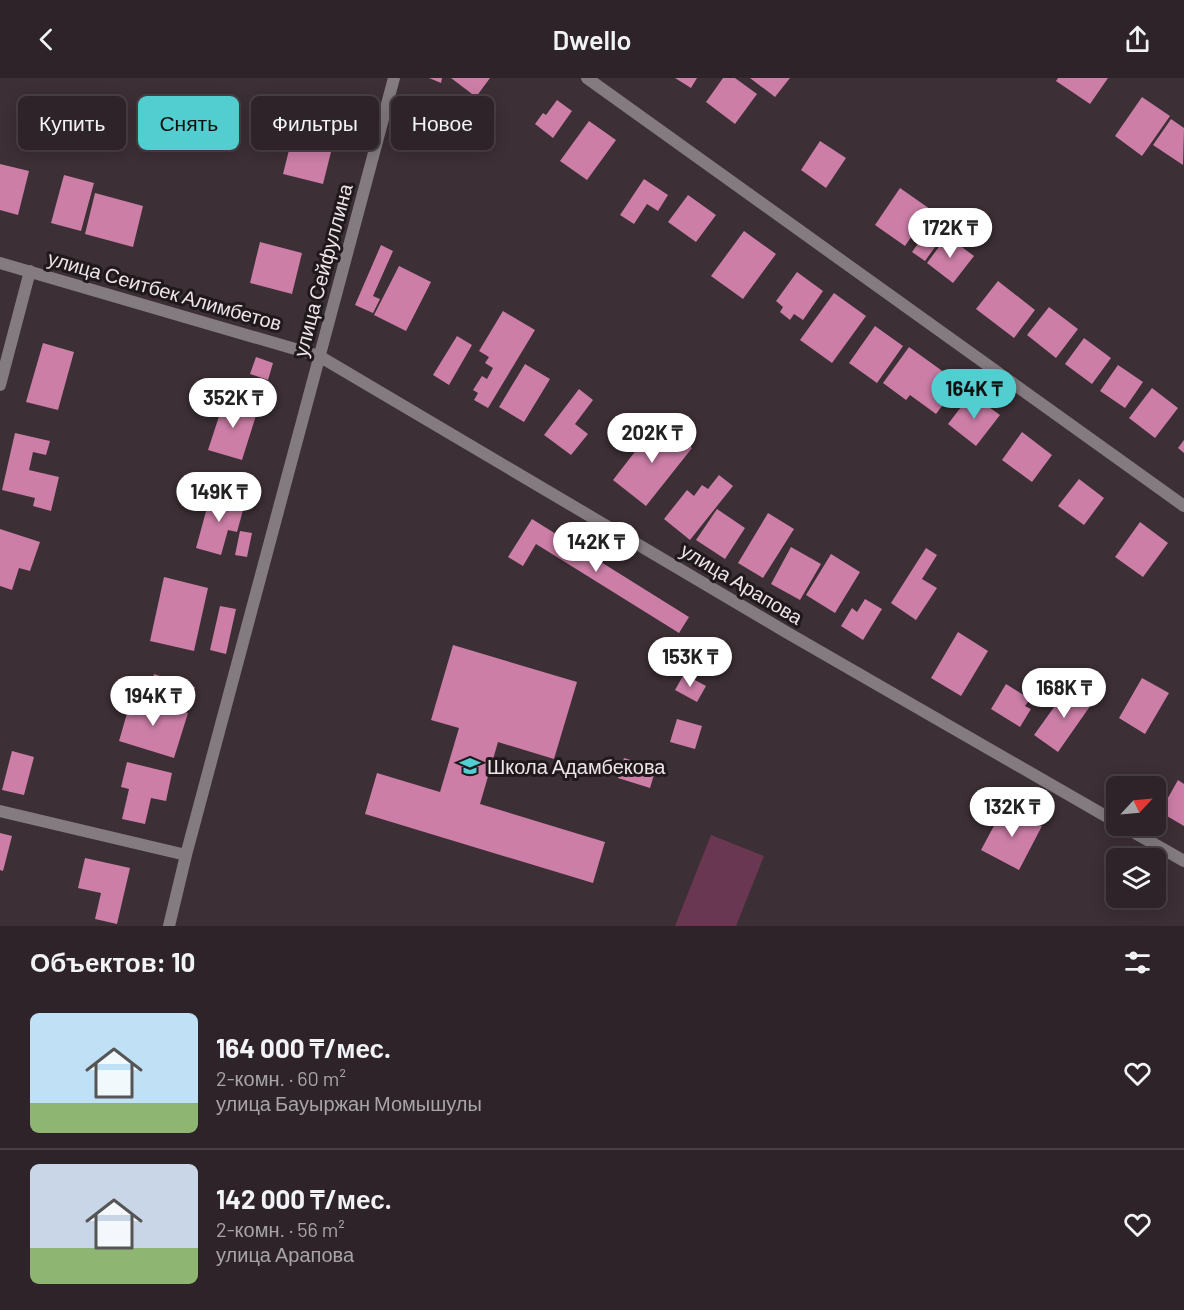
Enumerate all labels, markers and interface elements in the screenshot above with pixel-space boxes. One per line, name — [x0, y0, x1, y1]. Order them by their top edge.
icon: back — [30, 23, 63, 56]
text: Dwello — [553, 23, 631, 55]
icon: share — [1121, 23, 1154, 56]
chip: Купить — [18, 96, 126, 150]
chip: Снять — [138, 96, 239, 150]
chip: Фильтры — [251, 96, 379, 150]
chip: Новое — [391, 96, 494, 150]
street label: улица Сейфуллина — [287, 180, 357, 359]
pin: 172K ₸ — [901, 208, 999, 259]
text: 172K ₸ — [922, 215, 978, 239]
street label: улица Сеитбек Алимбетов — [45, 245, 285, 335]
pin: 164K ₸ — [925, 369, 1023, 420]
text: 164K ₸ — [945, 376, 1003, 400]
pin: 352K ₸ — [184, 378, 282, 429]
text: 352K ₸ — [203, 385, 263, 409]
pin: 202K ₸ — [603, 413, 701, 464]
text: 202K ₸ — [621, 420, 683, 444]
pin: 149K ₸ — [170, 472, 268, 523]
text: 149K ₸ — [190, 479, 248, 503]
pin: 142K ₸ — [547, 522, 645, 573]
text: 142K ₸ — [567, 529, 625, 553]
street label: улица Арапова — [677, 537, 808, 629]
pin: 153K ₸ — [641, 637, 739, 688]
text: 153K ₸ — [662, 644, 718, 668]
pin: 168K ₸ — [1015, 668, 1113, 719]
text: 168K ₸ — [1036, 675, 1092, 699]
pin: 194K ₸ — [104, 676, 202, 727]
text: 194K ₸ — [124, 683, 182, 707]
school or university icon: Школа Адамбекова — [458, 754, 482, 778]
place label: Школа Адамбекова — [487, 754, 666, 778]
north arrow — [1106, 776, 1166, 836]
map controls — [1106, 776, 1166, 908]
pin: 132K ₸ — [963, 787, 1061, 838]
text: 132K ₸ — [984, 794, 1040, 818]
button: layers — [1106, 848, 1166, 908]
text: Объектов: 10 — [30, 946, 195, 977]
icon: filters — [1121, 946, 1154, 979]
text: 164 000 ₸/мес. — [216, 1032, 391, 1063]
icon: home — [78, 1037, 150, 1109]
icon: heart — [1121, 1057, 1154, 1090]
text: 2-комн. · 60 m² — [216, 1066, 346, 1090]
text: улица Бауыржан Момышулы — [216, 1091, 482, 1115]
text: 142 000 ₸/мес. — [216, 1183, 392, 1214]
icon: home — [78, 1188, 150, 1260]
icon: heart — [1121, 1208, 1154, 1241]
text: 2-комн. · 56 m² — [216, 1217, 345, 1241]
text: улица Арапова — [216, 1242, 354, 1266]

